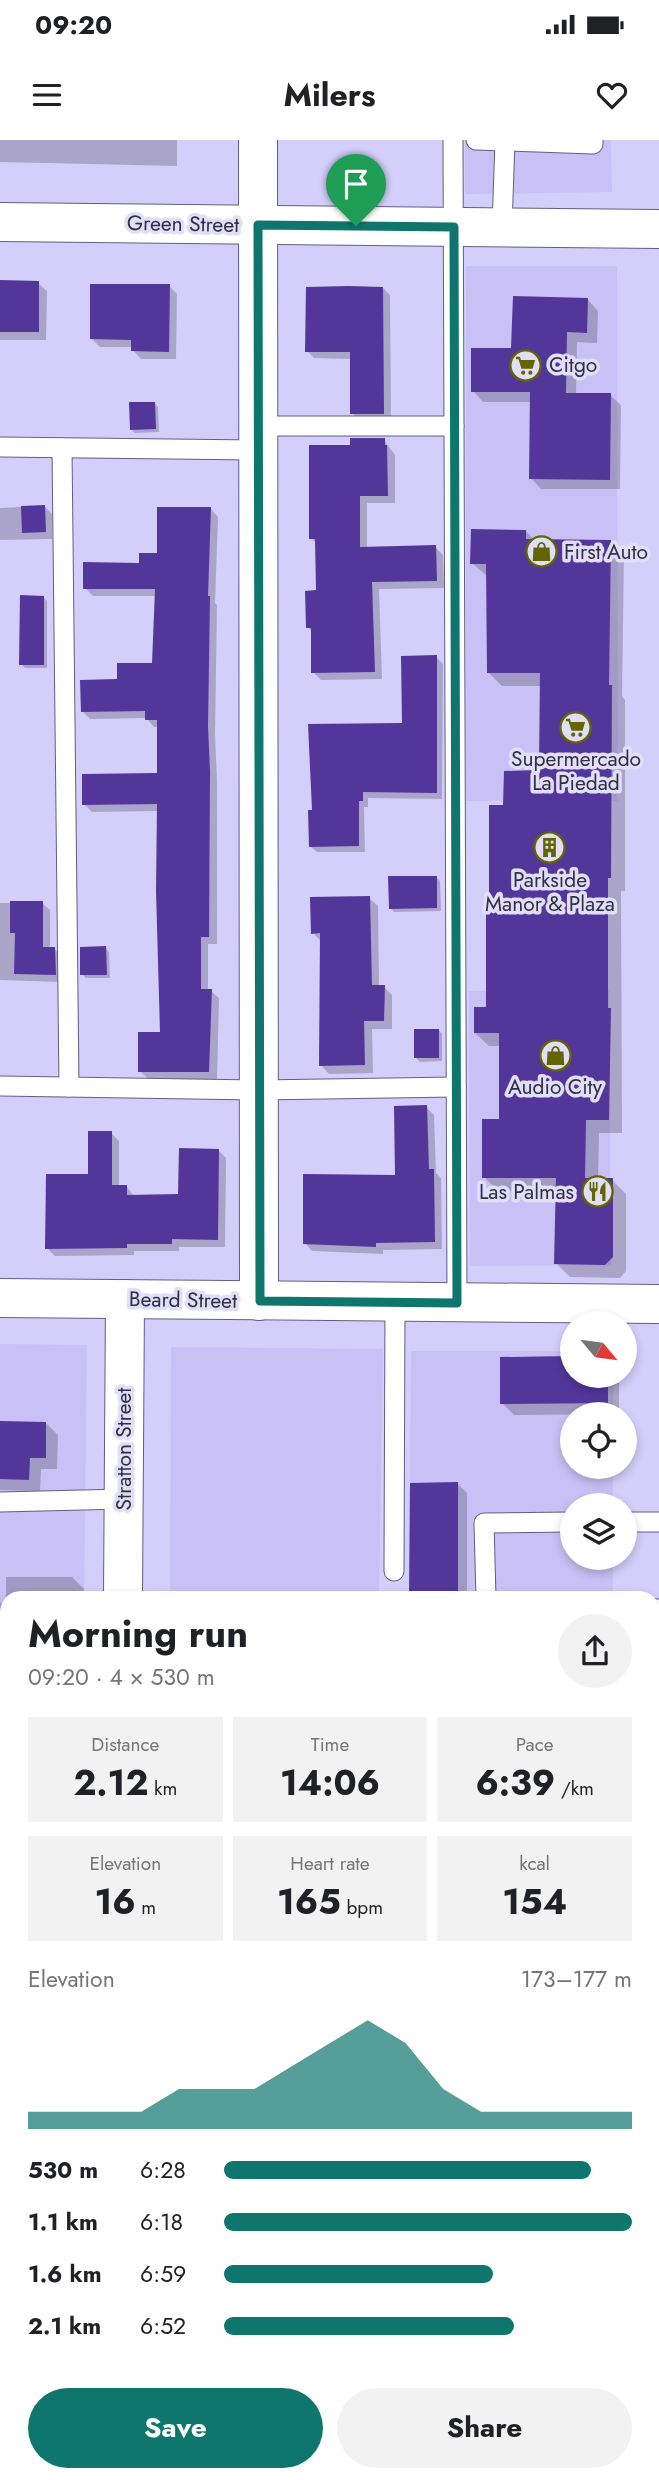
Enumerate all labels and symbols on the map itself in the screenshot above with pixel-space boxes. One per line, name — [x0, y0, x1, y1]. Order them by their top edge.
pin — [326, 154, 386, 226]
street label: Green Street — [127, 208, 239, 240]
supermarket icon: Citgo — [509, 348, 543, 382]
place label: Citgo — [549, 350, 597, 380]
shop icon: First Auto — [524, 535, 558, 569]
place label: First Auto — [564, 537, 648, 567]
supermarket icon: Supermercado La Piedad — [559, 710, 593, 744]
place label: Supermercado La Piedad — [511, 744, 641, 798]
building icon: Parkside Manor & Plaza — [533, 831, 567, 865]
place label: Parkside Manor & Plaza — [485, 865, 615, 919]
shop icon: Audio City — [538, 1038, 572, 1072]
place label: Audio City — [508, 1072, 603, 1102]
restaurant icon: Las Palmas — [580, 1175, 614, 1209]
place label: Las Palmas — [479, 1177, 574, 1207]
street label: Beard Street — [129, 1284, 237, 1316]
north arrow — [560, 1311, 637, 1388]
street label: Stratton Street — [109, 1388, 139, 1510]

